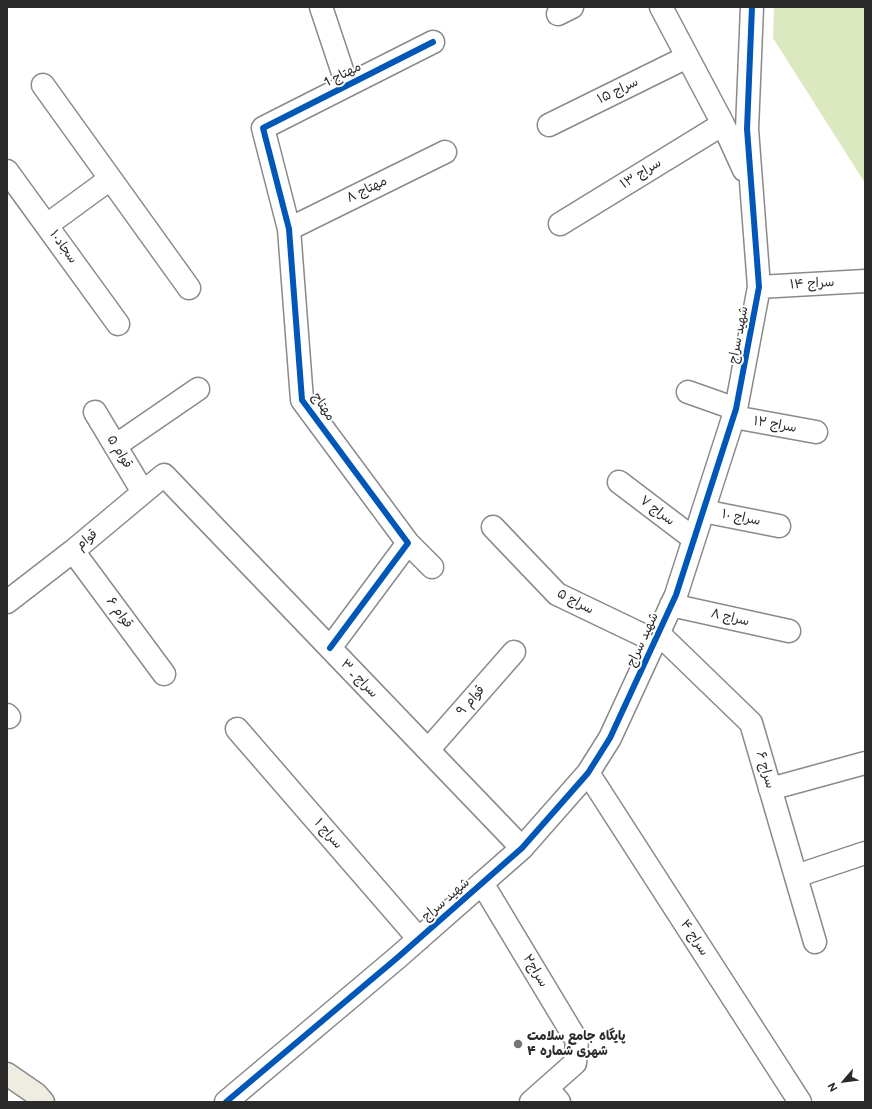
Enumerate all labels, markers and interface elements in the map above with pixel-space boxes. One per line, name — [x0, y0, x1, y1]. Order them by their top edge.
street label: مهتاج 1 — [322, 59, 364, 91]
street label: سراج ۱۵ — [595, 74, 641, 108]
street label: سراج ۱۳ — [618, 155, 664, 193]
street label: مهتاج ۸ — [344, 174, 390, 206]
street label: سجاد۱۰ — [46, 227, 80, 267]
street label: سراج ۱۴ — [789, 275, 835, 293]
street label: شهید سراج — [726, 305, 752, 365]
street label: مهتاج — [308, 390, 338, 424]
street label: سراج ۱۲ — [752, 414, 798, 436]
street label: قوام ۵ — [103, 433, 135, 471]
street label: سراج ۷ — [637, 493, 677, 529]
street label: سراج ۱۰ — [720, 507, 762, 529]
street label: قوام — [73, 527, 101, 553]
street label: سراج ۵ — [554, 586, 596, 618]
street label: قوام ۶ — [102, 594, 136, 632]
street label: سراج ۸ — [709, 606, 751, 630]
street label: شهید سراج — [624, 610, 662, 670]
street label: سراج ـ ۳ — [337, 657, 381, 701]
street label: قوام ۹ — [454, 683, 488, 719]
street label: سراج ۶ — [752, 750, 778, 790]
street label: سراج ۱ — [311, 816, 345, 852]
street label: شهید سراج — [419, 875, 473, 925]
street label: سراج ۴ — [677, 917, 711, 959]
street label: سراج۲ — [519, 952, 551, 990]
place label: پایگاه جامع سلامت شهری شماره ۴ — [527, 1029, 625, 1060]
marker: پایگاه جامع سلامت شهری شماره ۴ — [512, 1038, 524, 1050]
north arrow — [824, 1061, 864, 1101]
text: N — [825, 1080, 841, 1094]

